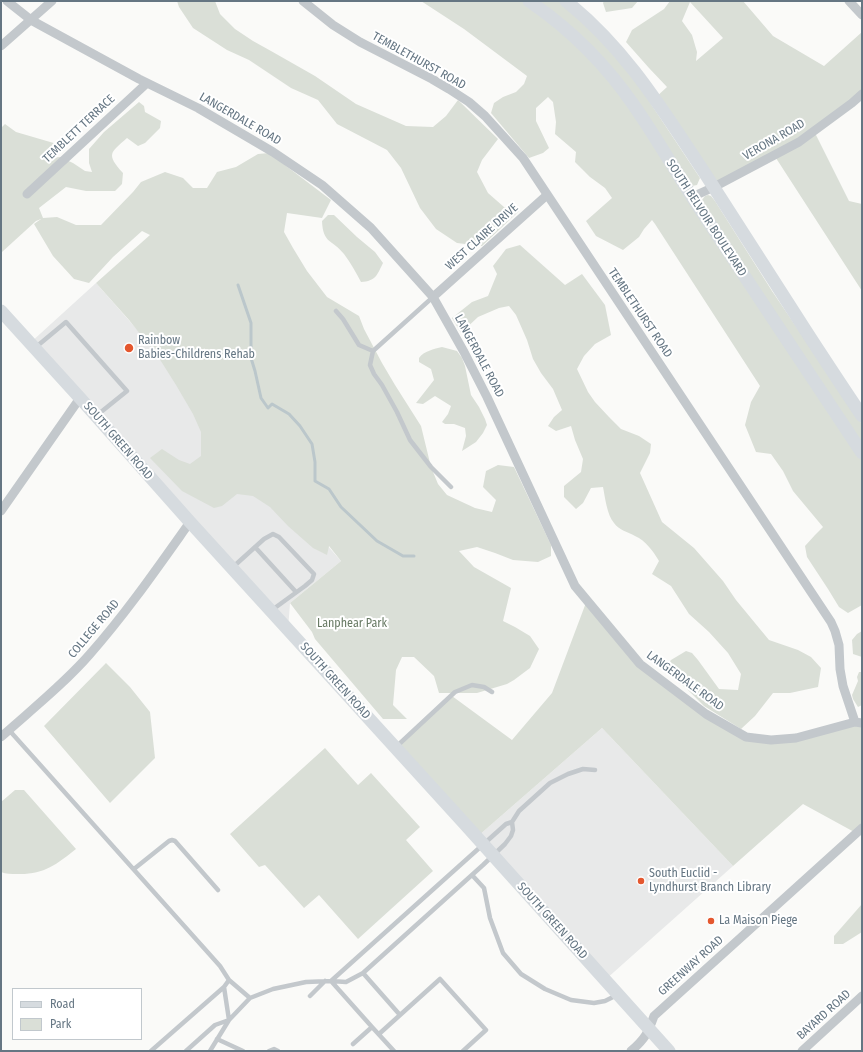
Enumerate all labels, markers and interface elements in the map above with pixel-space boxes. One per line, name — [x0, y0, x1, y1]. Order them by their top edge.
street label: TEMBLETHURST ROAD — [370, 29, 468, 93]
street label: LANGERDALE ROAD — [197, 90, 283, 148]
street label: TEMBLETT TERRACE — [40, 92, 118, 166]
street label: VERONA ROAD — [740, 116, 808, 164]
street label: SOUTH BELVOIR BOULEVARD — [663, 157, 749, 279]
street label: WEST CLAIRE DRIVE — [443, 201, 521, 273]
street label: TEMBLETHURST ROAD — [605, 266, 675, 360]
street label: LANGERDALE ROAD — [451, 312, 507, 400]
place label: Rainbow Babies-Childrens Rehab — [138, 334, 255, 362]
marker: Rainbow Babies-Childrens Rehab — [123, 342, 135, 354]
street label: SOUTH GREEN ROAD — [80, 399, 156, 483]
street label: COLLEGE ROAD — [65, 597, 123, 661]
park label: Lanphear Park — [317, 617, 387, 631]
street label: SOUTH GREEN ROAD — [297, 640, 373, 722]
street label: LANGERDALE ROAD — [644, 648, 726, 714]
place label: South Euclid - Lyndhurst Branch Library — [649, 867, 771, 895]
marker: South Euclid - Lyndhurst Branch Library — [636, 876, 646, 886]
street label: SOUTH GREEN ROAD — [514, 880, 590, 962]
place label: La Maison Piege — [719, 914, 798, 928]
marker: La Maison Piege — [706, 916, 716, 926]
street label: GREENWAY ROAD — [655, 933, 727, 999]
street label: BAYARD ROAD — [794, 987, 854, 1043]
legend — [12, 988, 142, 1040]
text: Road — [50, 997, 75, 1011]
text: Park — [50, 1017, 71, 1031]

